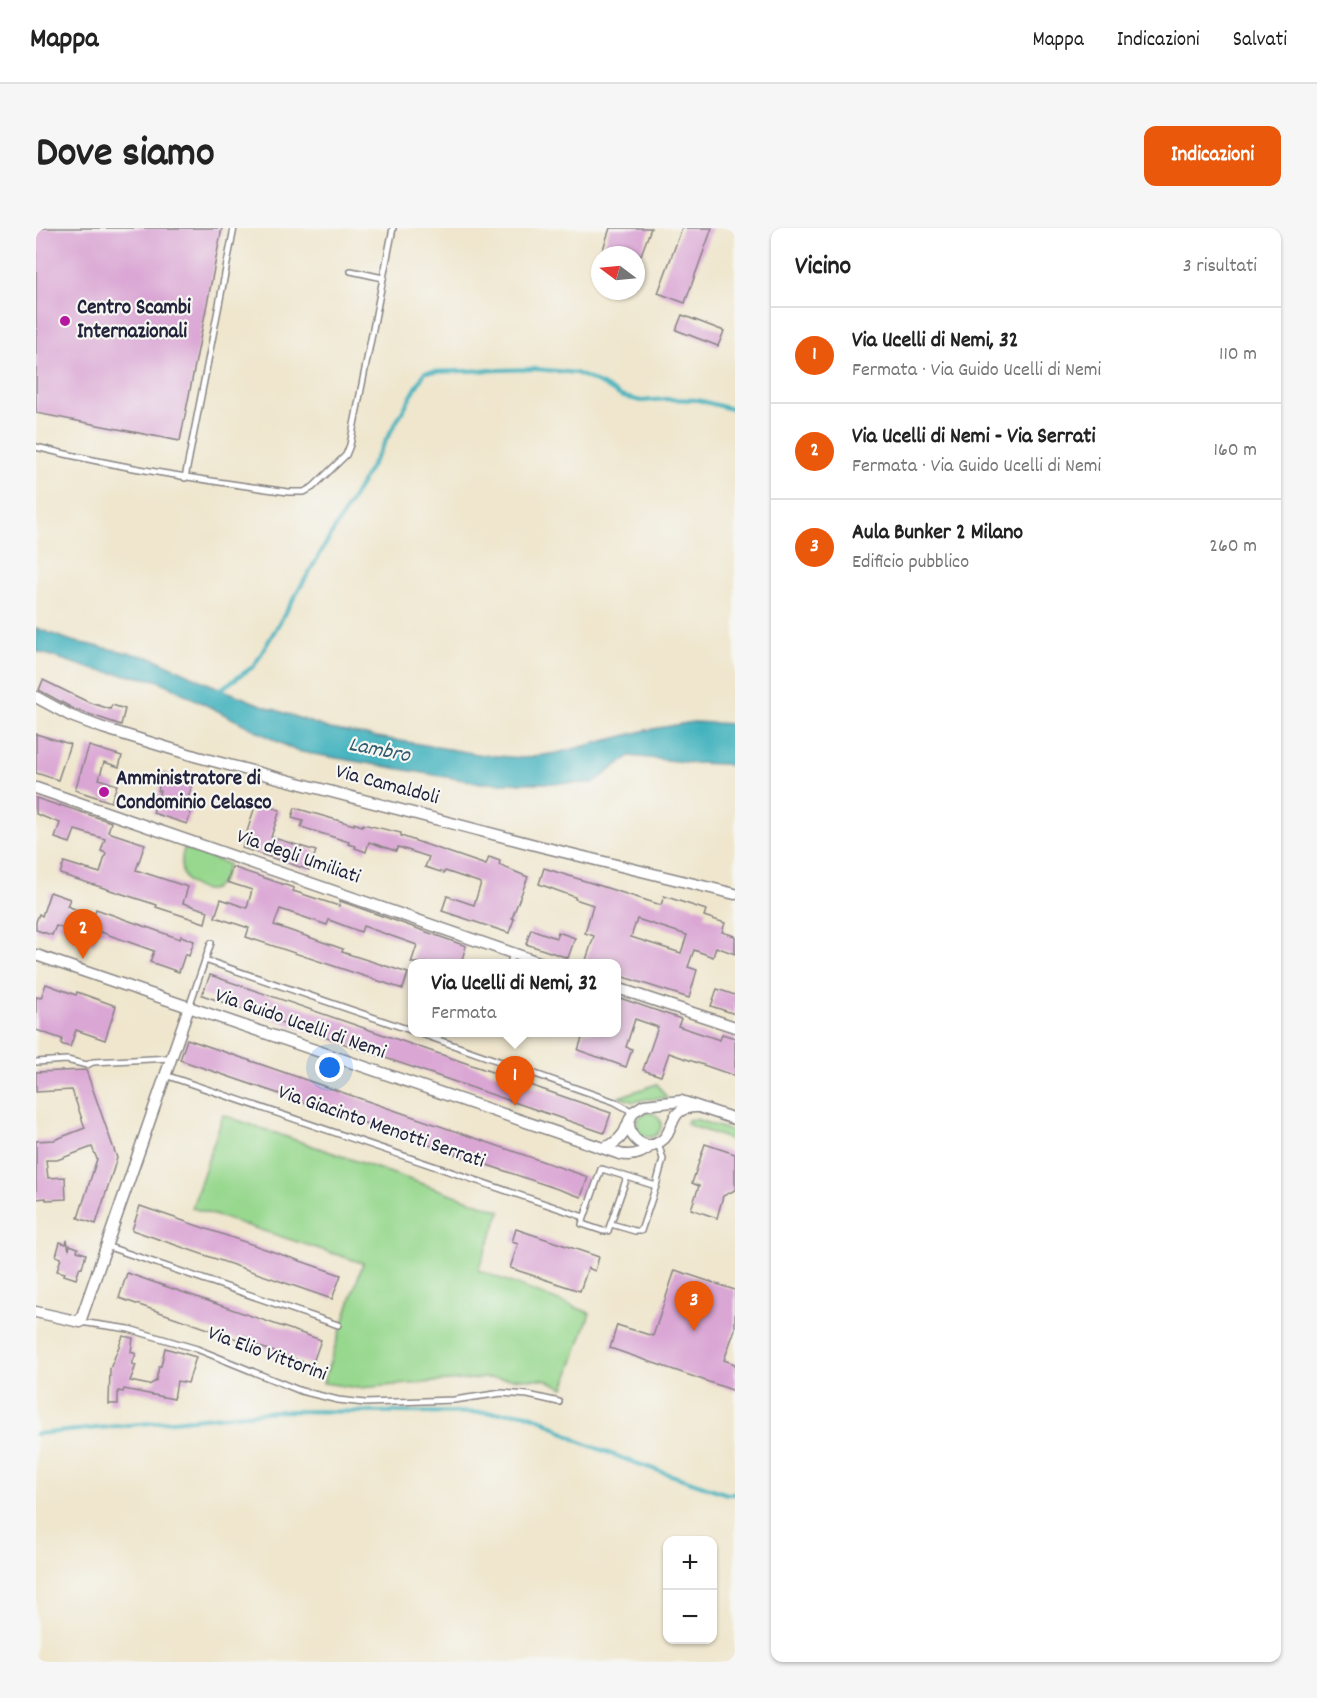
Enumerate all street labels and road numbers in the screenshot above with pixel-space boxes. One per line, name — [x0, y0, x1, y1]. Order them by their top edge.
street label: Via Camaldoli — [332, 758, 442, 814]
street label: Via degli Umiliati — [232, 823, 364, 893]
street label: Via Guido Ucelli di Nemi — [211, 982, 390, 1068]
street label: Via Giacinto Menotti Serrati — [273, 1078, 489, 1178]
street label: Via Elio Vittorini — [203, 1320, 331, 1391]

